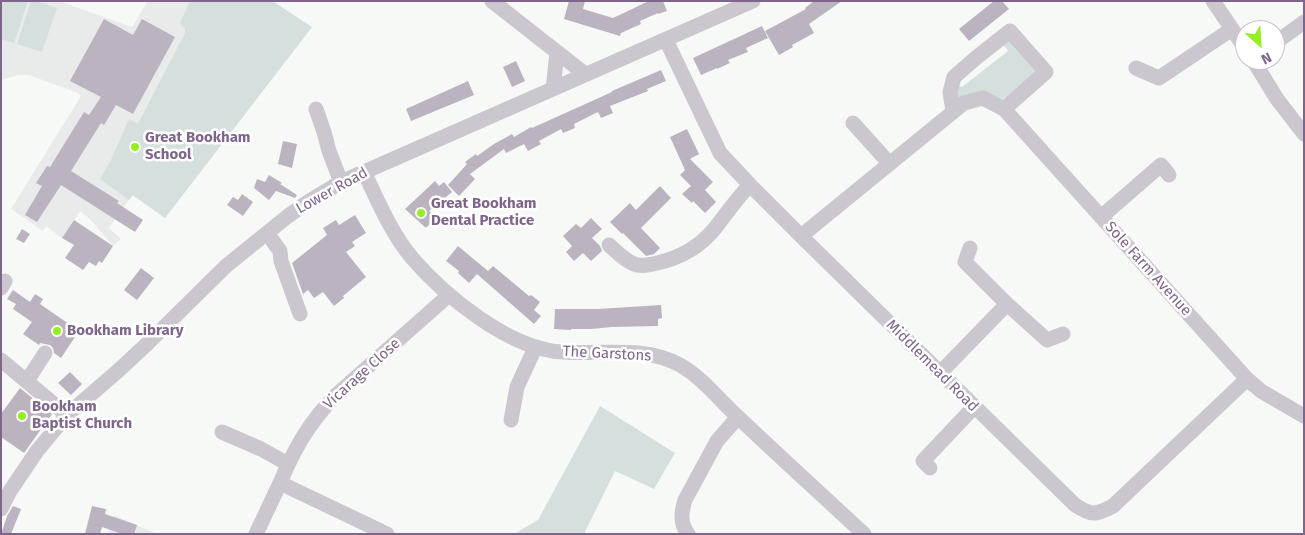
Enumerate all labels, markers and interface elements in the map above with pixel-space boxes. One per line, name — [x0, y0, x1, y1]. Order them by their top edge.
north arrow — [1235, 20, 1285, 70]
text: N — [1258, 48, 1274, 68]
place label: Great Bookham School — [145, 129, 251, 164]
marker: Great Bookham School — [129, 141, 141, 153]
street label: Lower Road — [293, 164, 371, 218]
place label: Great Bookham Dental Practice — [431, 195, 537, 230]
marker: Great Bookham Dental Practice — [415, 207, 427, 219]
street label: Sole Farm Avenue — [1101, 218, 1195, 320]
street label: Middlemead Road — [882, 316, 982, 416]
place label: Bookham Library — [67, 322, 184, 340]
marker: Bookham Library — [51, 325, 63, 337]
street label: Vicarage Close — [320, 335, 404, 413]
street label: The Garstons — [562, 343, 652, 365]
place label: Bookham Baptist Church — [32, 398, 132, 433]
marker: Bookham Baptist Church — [16, 410, 28, 422]

